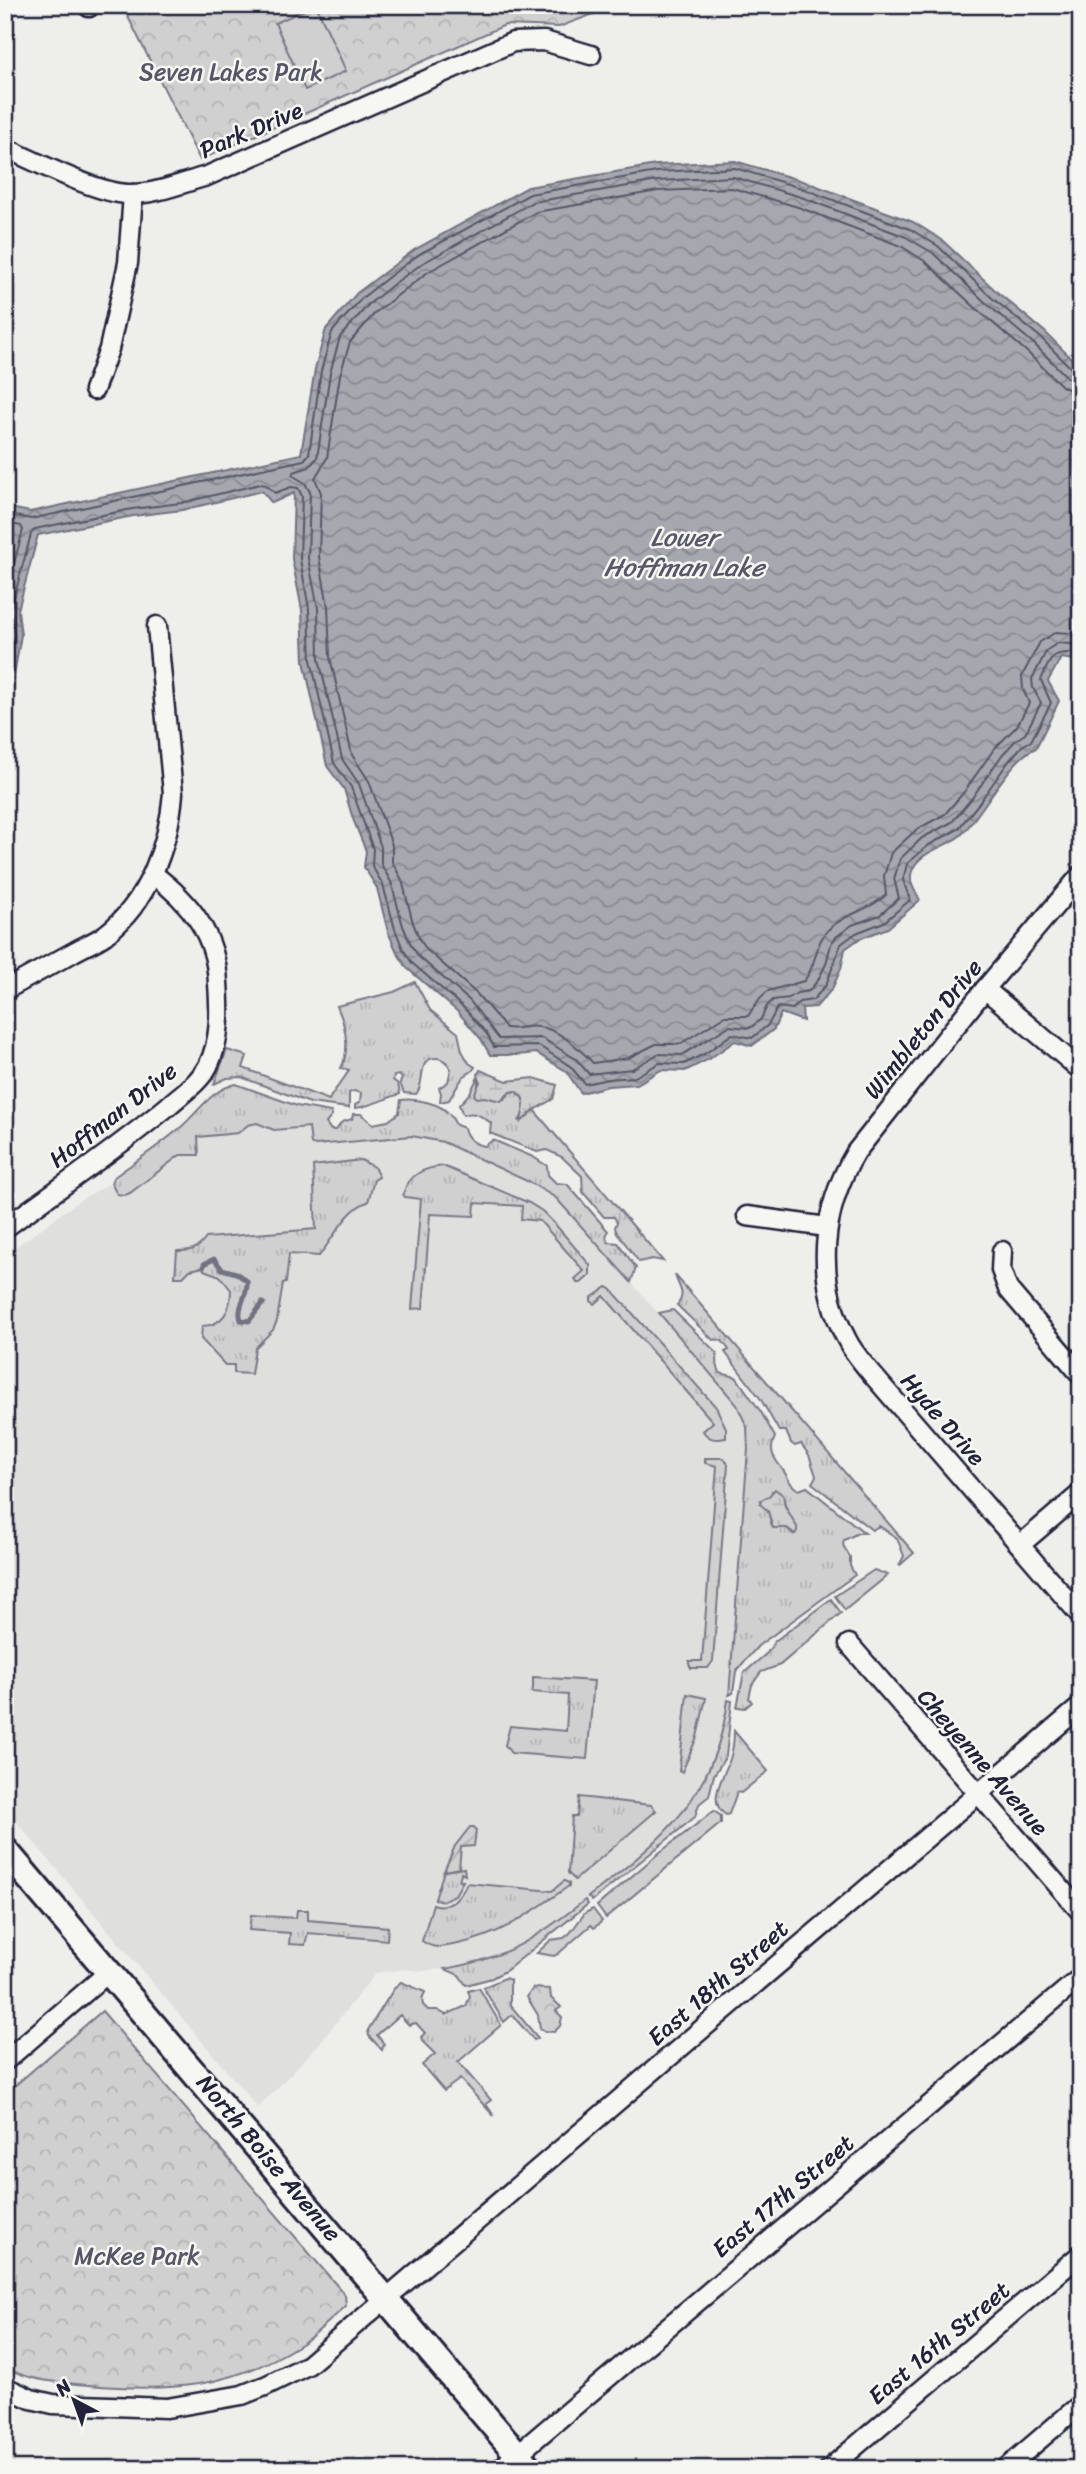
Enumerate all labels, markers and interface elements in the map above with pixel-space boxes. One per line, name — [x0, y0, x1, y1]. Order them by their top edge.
park label: Seven Lakes Park — [139, 51, 323, 93]
street label: Park Drive — [193, 89, 310, 171]
water label: Lower Hoffman Lake — [604, 514, 767, 590]
street label: Wimbleton Drive — [853, 949, 993, 1109]
street label: Hoffman Drive — [39, 1051, 187, 1179]
street label: Hyde Drive — [890, 1362, 997, 1476]
street label: Cheyenne Avenue — [906, 1678, 1060, 1846]
street label: East 18th Street — [637, 1909, 799, 2057]
street label: North Boise Avenue — [186, 2064, 352, 2252]
street label: East 17th Street — [702, 2123, 864, 2269]
park label: McKee Park — [74, 2235, 200, 2277]
street label: East 16th Street — [858, 2270, 1020, 2416]
north arrow — [38, 2366, 108, 2436]
text: N — [47, 2370, 80, 2405]

